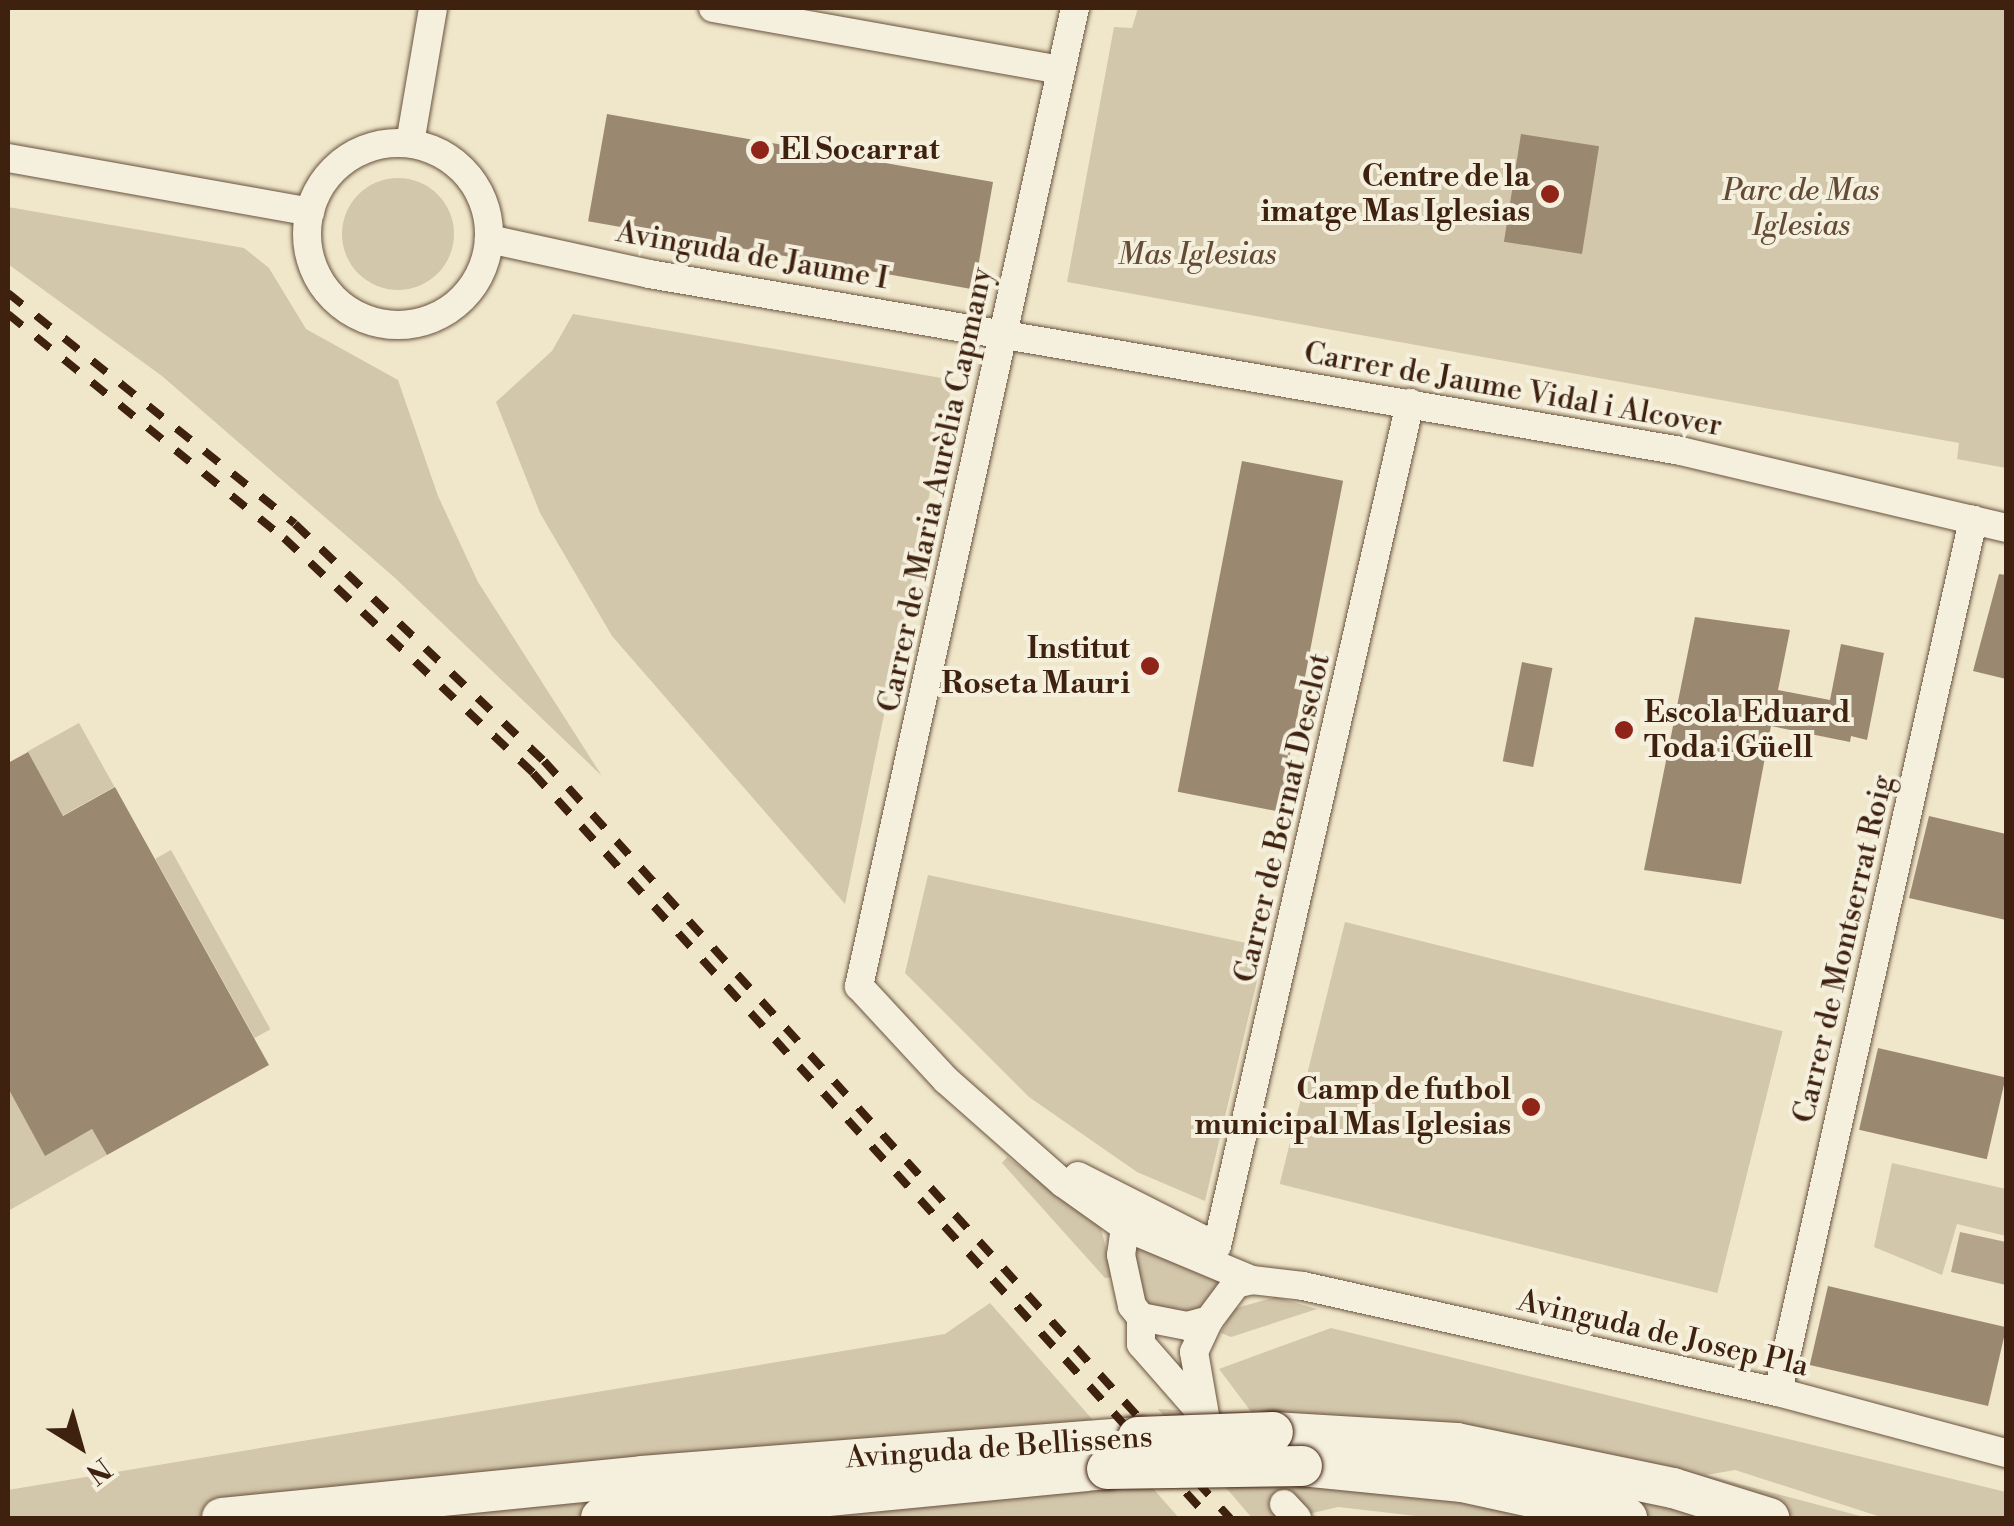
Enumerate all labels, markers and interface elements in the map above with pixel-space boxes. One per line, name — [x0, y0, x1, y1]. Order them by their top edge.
place label: El Socarrat — [780, 132, 940, 168]
marker: El Socarrat — [749, 139, 771, 161]
place label: Centre de la imatge Mas Iglesias — [1261, 159, 1530, 230]
park label: Parc de Mas Iglesias — [1722, 173, 1880, 244]
marker: Centre de la imatge Mas Iglesias — [1539, 183, 1561, 205]
street label: Avinguda de Jaume I — [613, 214, 891, 298]
park label: Mas Iglesias — [1118, 237, 1276, 273]
street label: Carrer de Maria Aurèlia Capmany — [871, 264, 1001, 716]
street label: Carrer de Jaume Vidal i Alcover — [1301, 335, 1725, 445]
place label: Institut Roseta Mauri — [941, 631, 1130, 702]
street label: Carrer de Bernat Desclot — [1228, 650, 1338, 986]
marker: Institut Roseta Mauri — [1139, 655, 1161, 677]
place label: Escola Eduard Toda i Güell — [1644, 695, 1850, 766]
marker: Escola Eduard Toda i Güell — [1613, 719, 1635, 741]
street label: Carrer de Montserrat Roig — [1786, 771, 1902, 1127]
place label: Camp de futbol municipal Mas Iglesias — [1194, 1072, 1511, 1142]
marker: Camp de futbol municipal Mas Iglesias — [1520, 1096, 1542, 1118]
street label: Avinguda de Josep Pla — [1514, 1283, 1812, 1385]
north arrow — [30, 1396, 130, 1496]
street label: Avinguda de Bellissens — [844, 1419, 1154, 1477]
text: N — [79, 1450, 118, 1491]

